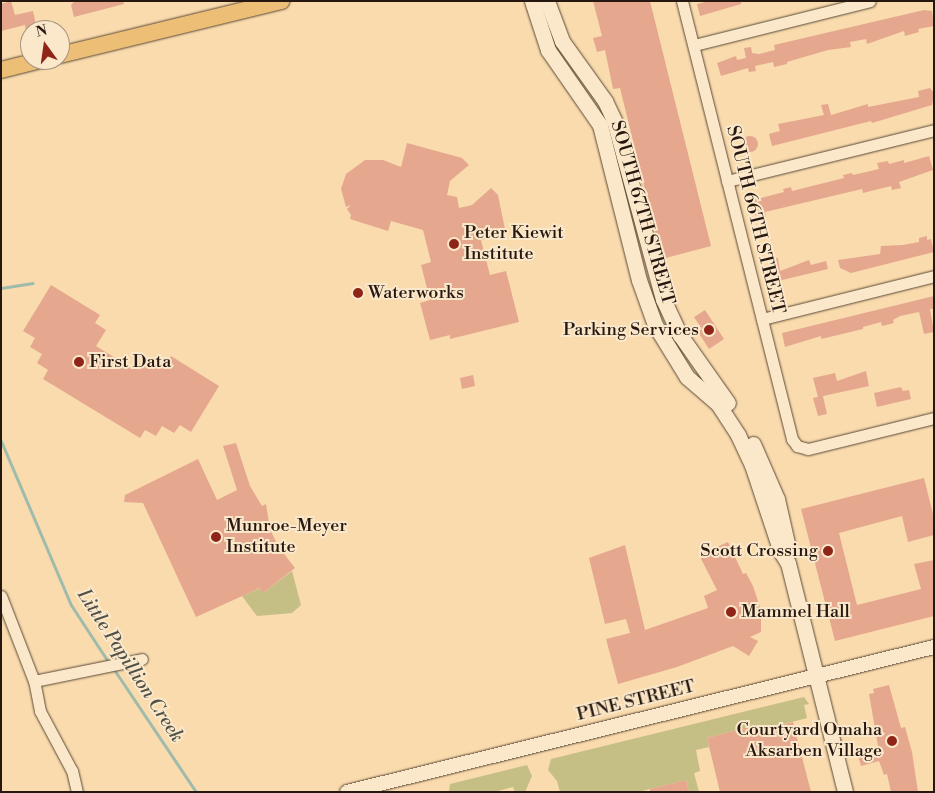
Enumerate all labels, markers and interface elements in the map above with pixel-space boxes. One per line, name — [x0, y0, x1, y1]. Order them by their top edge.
north arrow — [20, 20, 70, 70]
text: N — [34, 21, 49, 41]
street label: SOUTH 67TH STREET — [605, 118, 679, 308]
street label: SOUTH 66TH STREET — [721, 123, 789, 317]
place label: Peter Kiewit Institute — [464, 223, 564, 266]
marker: Peter Kiewit Institute — [448, 238, 460, 250]
place label: Waterworks — [368, 282, 464, 304]
marker: Waterworks — [352, 287, 364, 299]
place label: Parking Services — [563, 319, 699, 341]
marker: Parking Services — [703, 324, 715, 336]
place label: First Data — [89, 351, 171, 373]
marker: First Data — [73, 356, 85, 368]
place label: Munroe-Meyer Institute — [226, 516, 347, 558]
marker: Munroe-Meyer Institute — [210, 531, 222, 543]
place label: Scott Crossing — [700, 540, 818, 562]
marker: Scott Crossing — [822, 545, 834, 557]
water label: Little Papillion Creek — [72, 585, 188, 747]
place label: Mammel Hall — [741, 601, 850, 623]
marker: Mammel Hall — [725, 606, 737, 618]
street label: PINE STREET — [575, 676, 697, 726]
place label: Courtyard Omaha Aksarben Village — [736, 720, 882, 762]
marker: Courtyard Omaha Aksarben Village — [886, 735, 898, 747]

